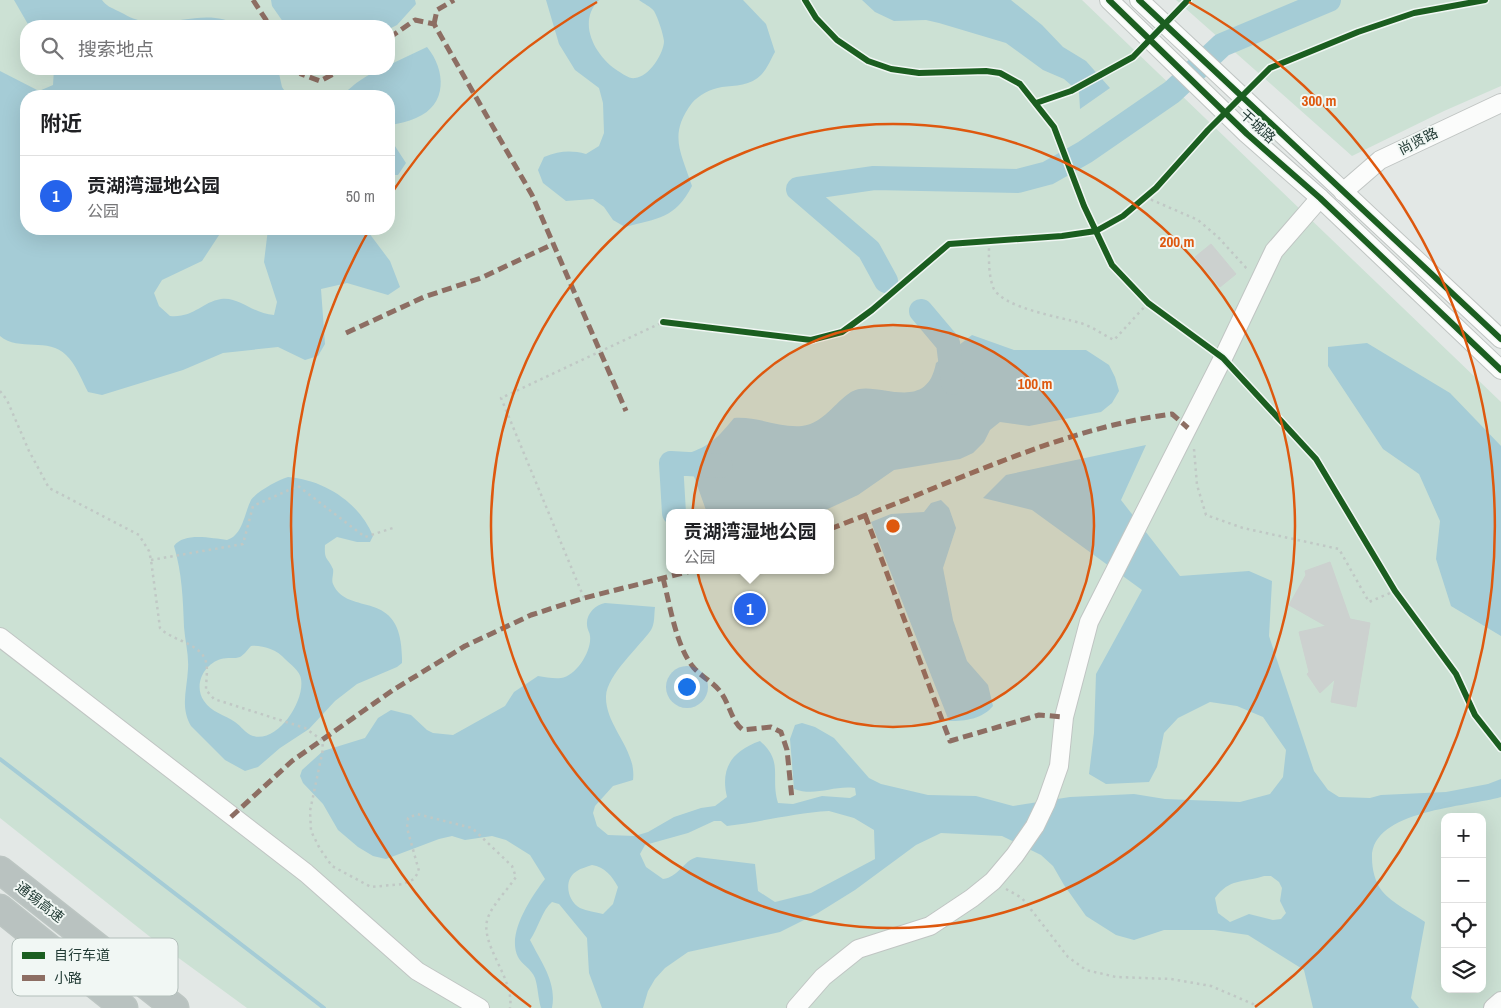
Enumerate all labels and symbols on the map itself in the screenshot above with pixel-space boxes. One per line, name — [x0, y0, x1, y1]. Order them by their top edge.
text: 300 m — [1302, 90, 1336, 111]
street label: 干城路 — [1236, 105, 1280, 147]
street label: 尚贤路 — [1395, 123, 1441, 159]
text: 200 m — [1160, 231, 1194, 252]
text: 100 m — [1018, 373, 1052, 394]
centre of rings — [884, 517, 902, 535]
pin: 1 — [734, 590, 766, 628]
your location — [674, 674, 700, 700]
street label: 通锡高速 — [12, 878, 68, 926]
legend — [12, 938, 178, 996]
text: 自行车道 — [54, 946, 110, 964]
text: 小路 — [54, 969, 82, 987]

